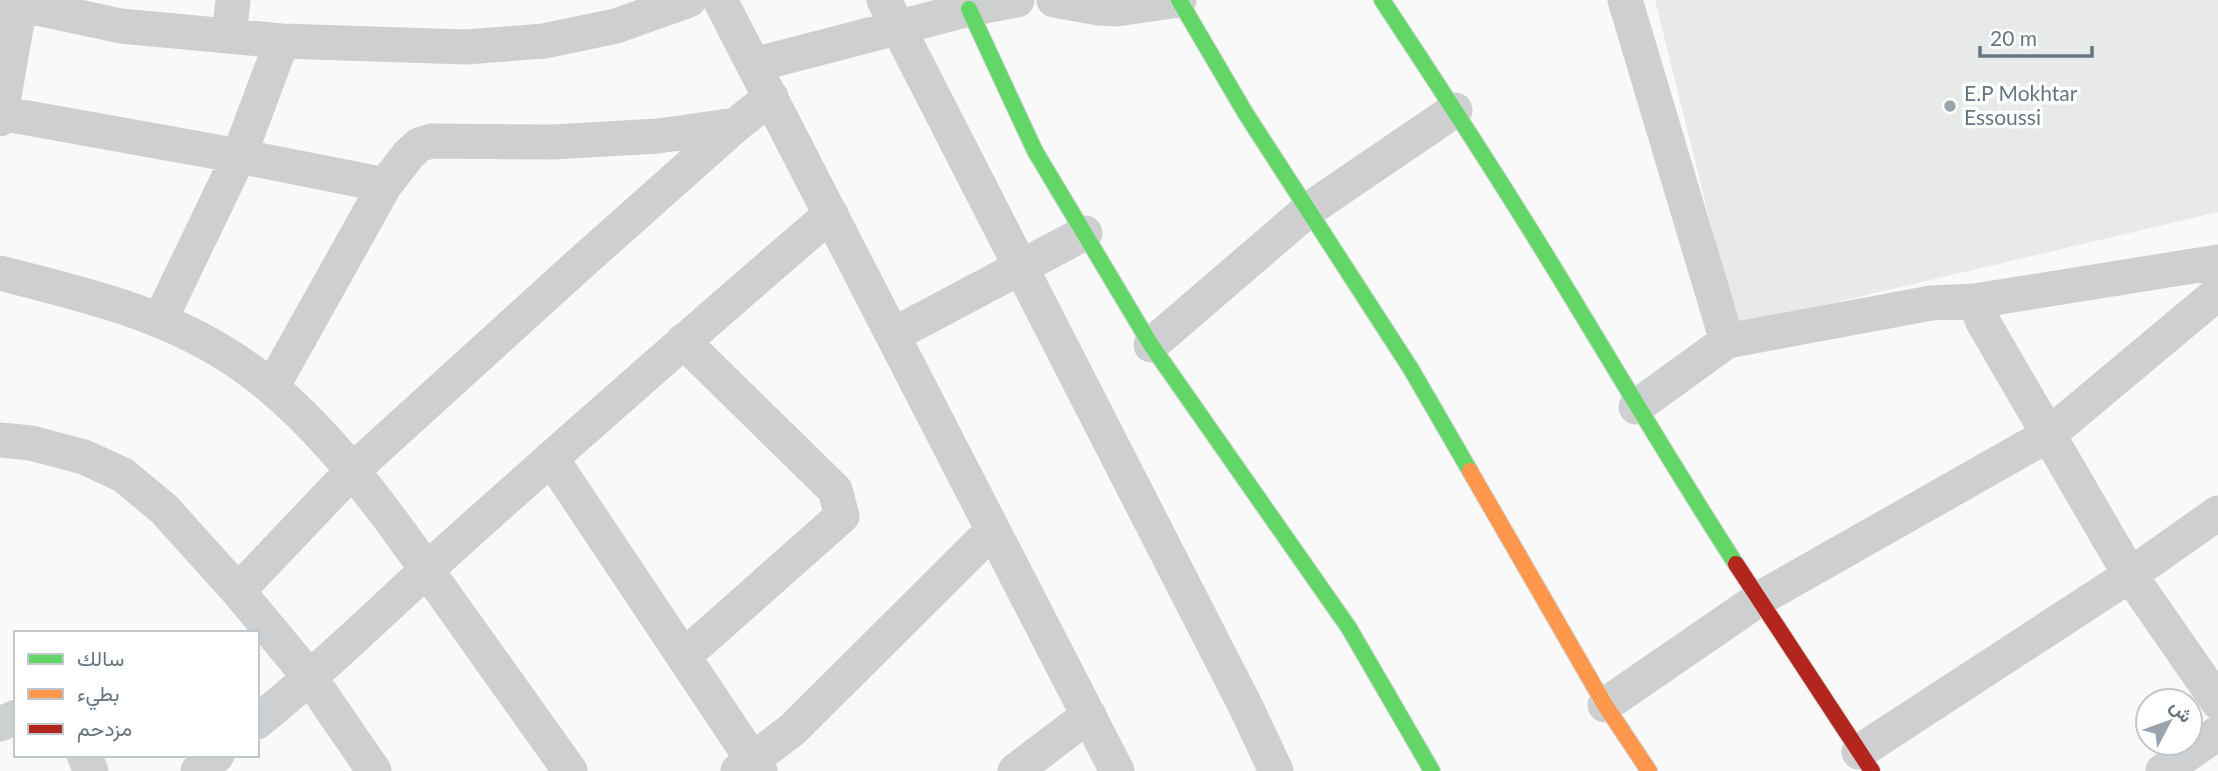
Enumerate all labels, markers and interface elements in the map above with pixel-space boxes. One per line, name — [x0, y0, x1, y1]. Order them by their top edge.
scale bar — [1980, 14, 2092, 58]
text: 20 m — [1990, 25, 2037, 50]
place label: E.P Mokhtar Essoussi — [1964, 80, 2078, 129]
marker: E.P Mokhtar Essoussi — [1942, 98, 1958, 114]
legend — [14, 631, 259, 757]
text: سالك — [77, 645, 124, 670]
text: بطيء — [77, 680, 120, 711]
north arrow — [2134, 687, 2204, 757]
text: ش — [2165, 694, 2198, 727]
text: مزدحم — [77, 715, 132, 743]

